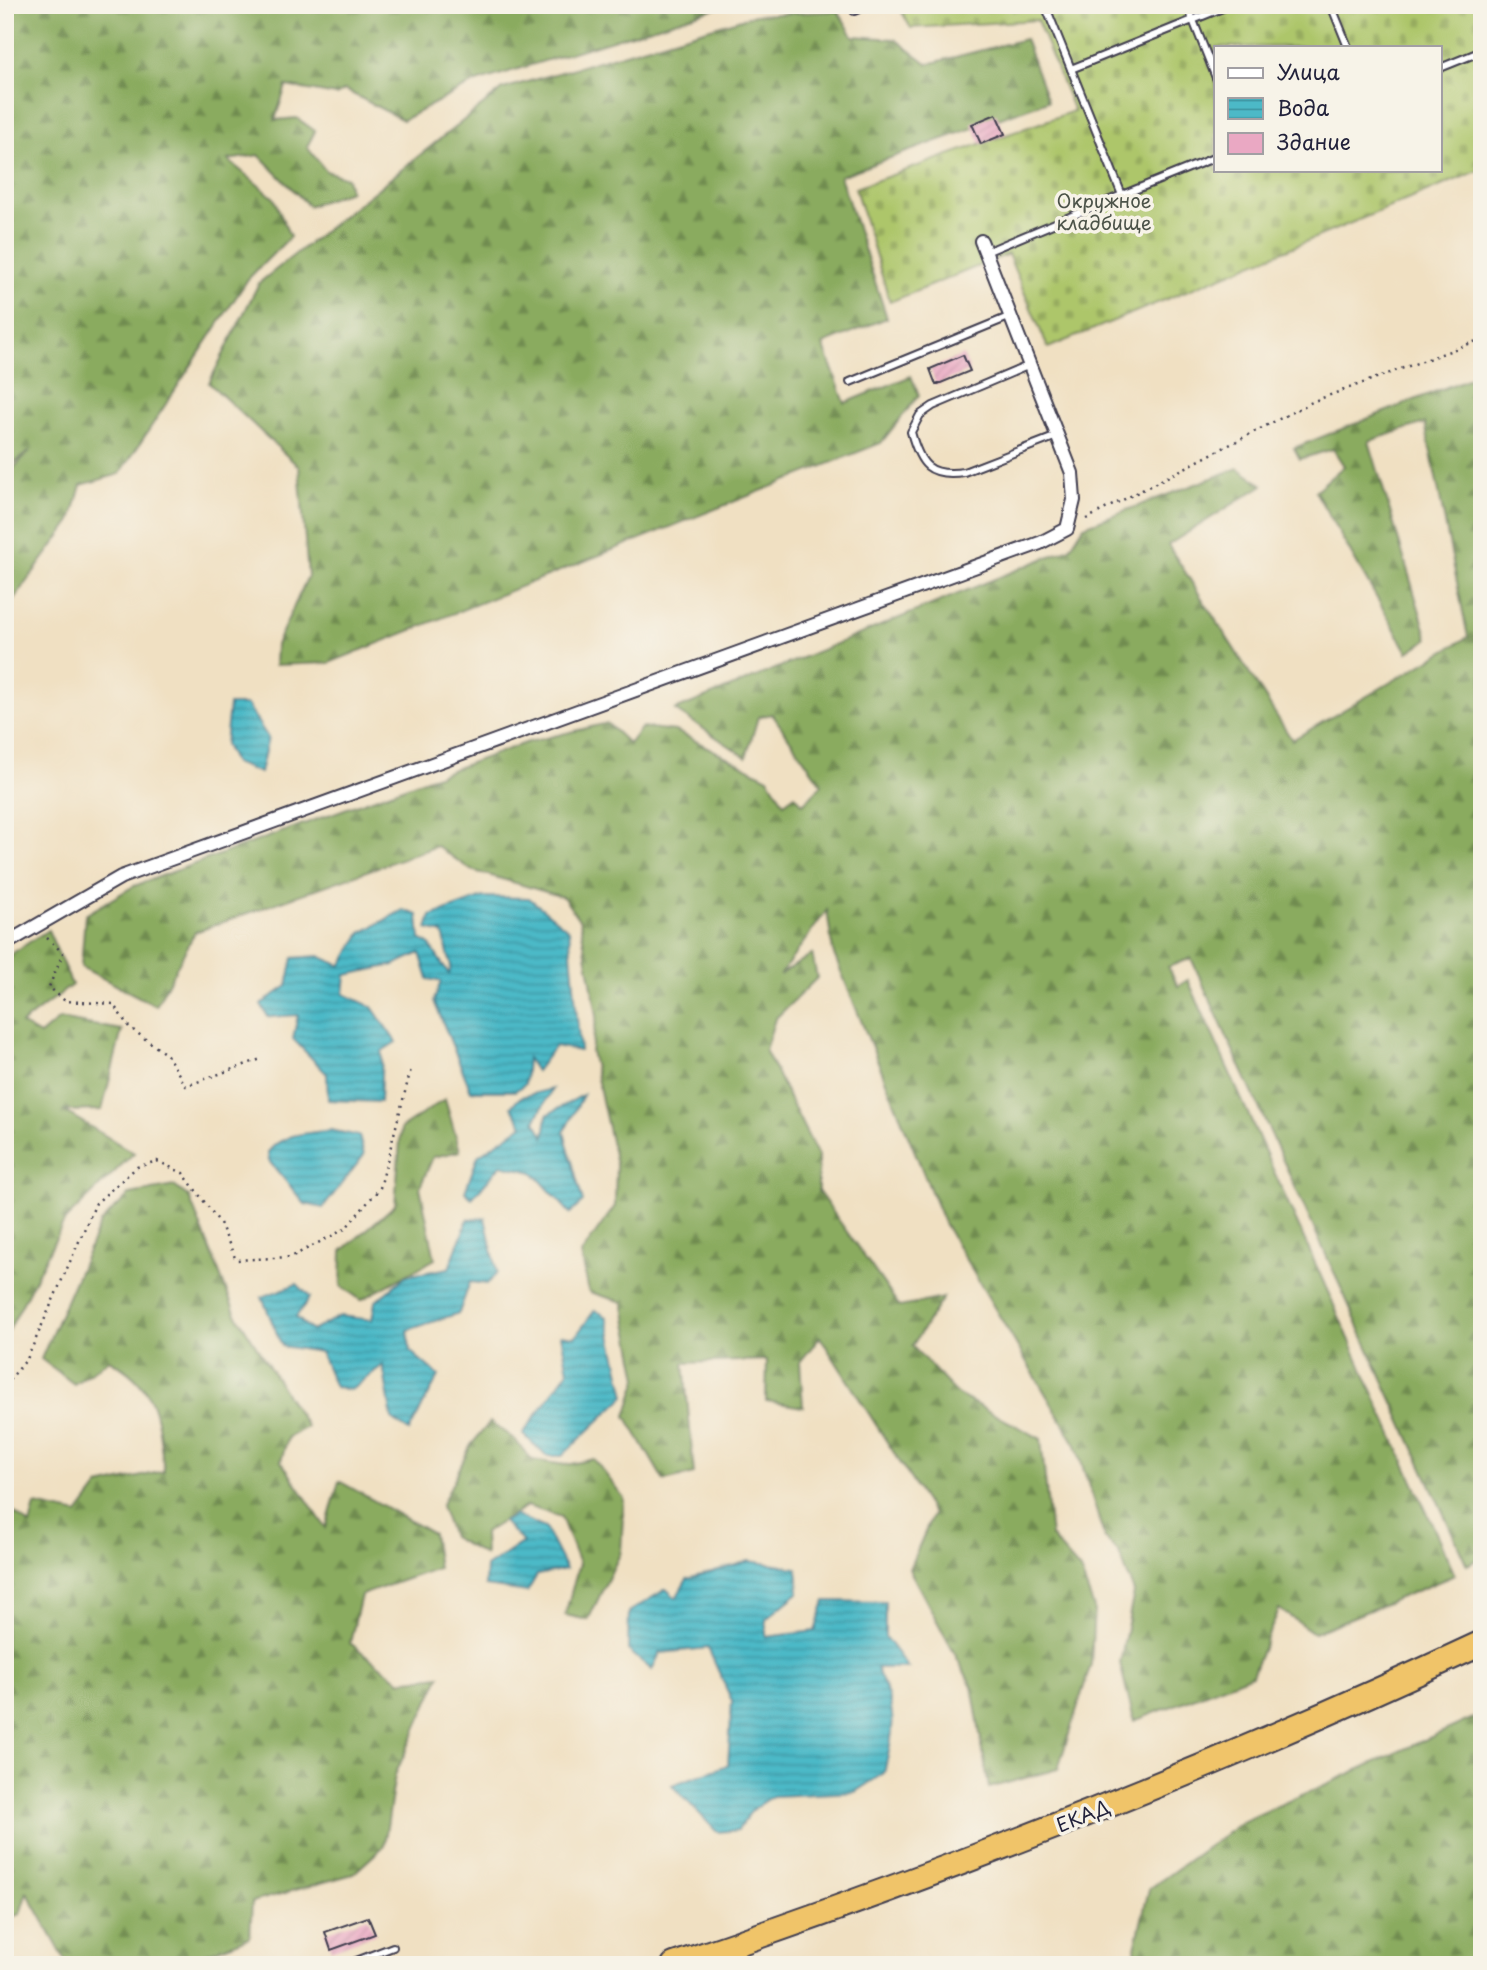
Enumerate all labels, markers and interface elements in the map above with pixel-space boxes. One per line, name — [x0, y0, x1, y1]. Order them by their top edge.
legend — [1214, 46, 1442, 172]
text: Улица — [1277, 55, 1340, 87]
text: Вода — [1277, 91, 1329, 123]
text: Здание — [1277, 125, 1351, 157]
park label: Окружное кладбище — [1056, 186, 1152, 236]
street label: ЕКАД — [1052, 1792, 1114, 1838]

